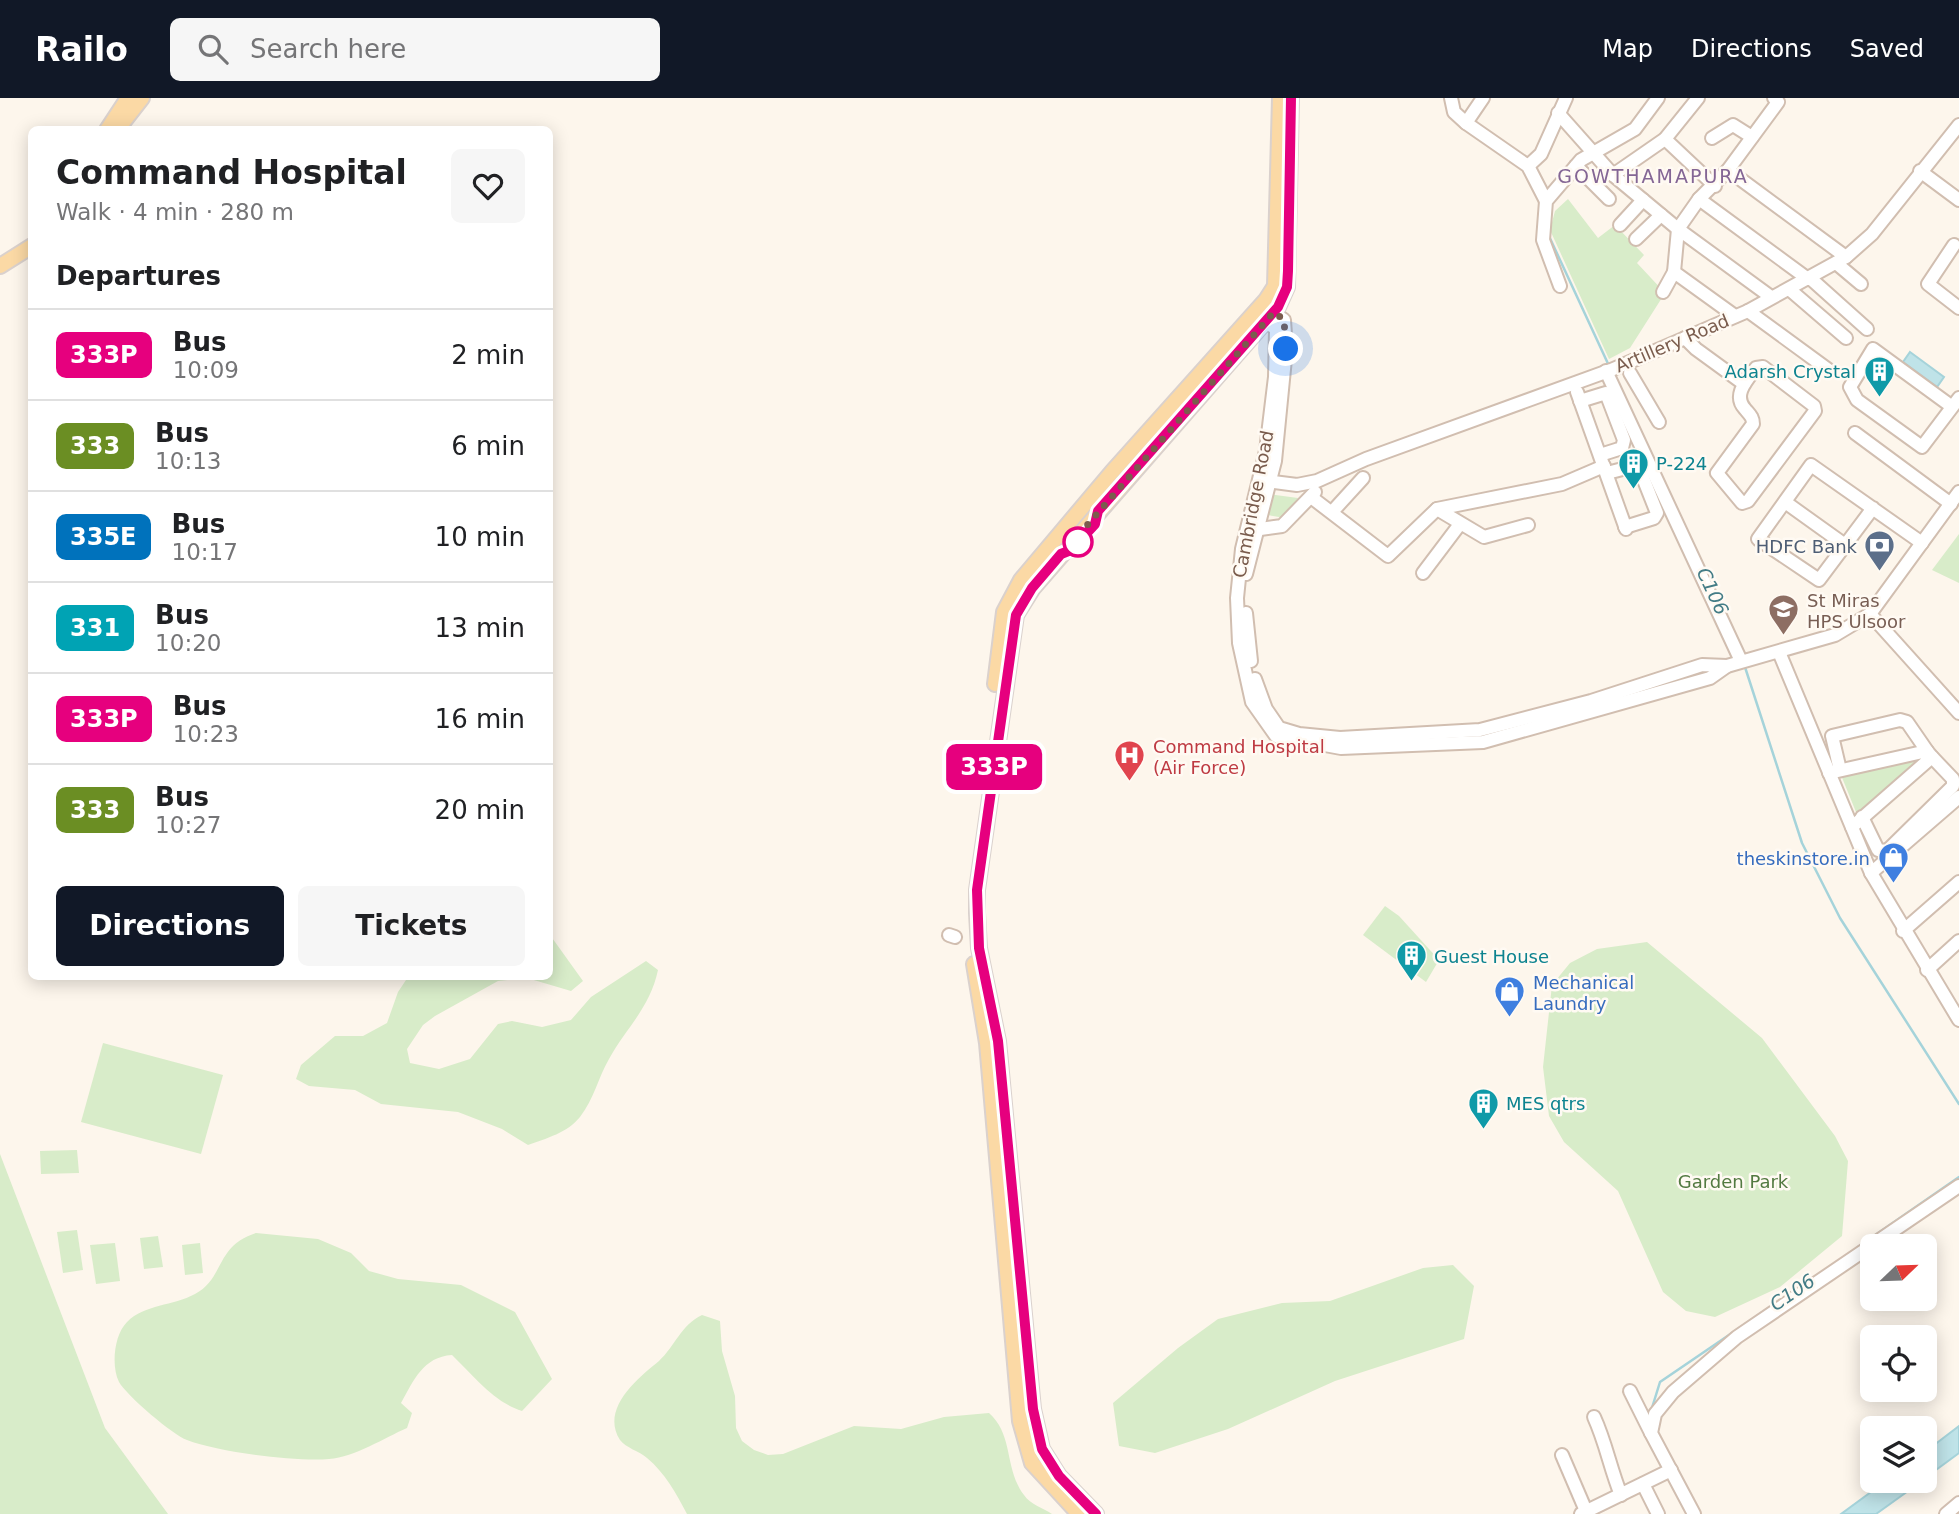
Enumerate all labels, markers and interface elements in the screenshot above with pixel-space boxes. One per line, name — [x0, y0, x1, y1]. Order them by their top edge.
search box — [170, 18, 660, 81]
text: Railo — [35, 30, 128, 69]
icon: search — [194, 30, 232, 68]
text: Search here — [250, 34, 406, 64]
text: Map — [1602, 35, 1653, 63]
text: Directions — [1691, 35, 1812, 63]
text: Saved — [1850, 35, 1924, 63]
button: heart — [451, 149, 525, 223]
text: Command Hospital — [56, 153, 407, 192]
district label: GOWTHAMAPURA — [1557, 165, 1749, 187]
text: Walk · 4 min · 280 m — [56, 199, 294, 225]
text: Departures — [56, 261, 221, 291]
street label: Artillery Road — [1612, 310, 1732, 376]
text: Bus — [173, 327, 227, 357]
your location — [1268, 331, 1303, 366]
text: 2 min — [451, 340, 525, 370]
text: 333P — [70, 341, 138, 369]
building icon: Adarsh Crystal — [1862, 354, 1896, 398]
text: 10:09 — [173, 357, 239, 383]
place label: Adarsh Crystal — [1725, 361, 1856, 382]
text: Bus — [155, 418, 209, 448]
street label: Cambridge Road — [1228, 428, 1278, 580]
text: 6 min — [451, 431, 525, 461]
text: 333 — [70, 432, 120, 460]
building icon: P-224 — [1616, 446, 1650, 490]
text: 10:13 — [155, 448, 221, 474]
place label: P-224 — [1656, 453, 1707, 474]
text: Bus — [172, 509, 225, 539]
text: 10 min — [435, 522, 525, 552]
text: 335E — [70, 523, 137, 551]
unlabelled marker — [1063, 527, 1093, 557]
bank icon: HDFC Bank — [1863, 529, 1897, 573]
place label: HDFC Bank — [1756, 536, 1858, 557]
text: 10:17 — [172, 539, 238, 565]
water label: C106 — [1693, 564, 1733, 618]
place label: St Miras HPS Ulsoor — [1807, 590, 1906, 632]
school or university icon: St Miras HPS Ulsoor — [1767, 593, 1801, 637]
text: Bus — [155, 600, 209, 630]
text: 13 min — [435, 613, 525, 643]
text: 331 — [70, 614, 120, 642]
text: 10:20 — [155, 630, 221, 656]
text: Bus — [173, 691, 227, 721]
text: 16 min — [435, 704, 525, 734]
text: 333P — [70, 705, 138, 733]
text: 10:23 — [173, 721, 239, 747]
place label: Command Hospital (Air Force) — [1153, 736, 1325, 778]
hospital icon: Command Hospital (Air Force) — [1113, 739, 1147, 783]
line badge: 333P — [945, 744, 1043, 790]
text: 333P — [960, 753, 1028, 781]
text: Bus — [155, 782, 209, 812]
text: 20 min — [435, 795, 525, 825]
text: 333 — [70, 796, 120, 824]
text: 10:27 — [155, 812, 221, 838]
shop icon: theskinstore.in — [1876, 841, 1910, 885]
place label: theskinstore.in — [1737, 848, 1870, 869]
button: Directions — [56, 886, 284, 966]
button: Tickets — [298, 886, 525, 966]
building icon: Guest House — [1394, 939, 1428, 983]
place label: Guest House — [1434, 946, 1549, 967]
place label: Mechanical Laundry — [1533, 972, 1634, 1014]
shop icon: Mechanical Laundry — [1493, 975, 1527, 1019]
building icon: MES qtrs — [1466, 1086, 1500, 1130]
place label: MES qtrs — [1506, 1093, 1585, 1114]
park label: Garden Park — [1678, 1171, 1789, 1192]
north arrow — [1860, 1234, 1937, 1311]
map controls — [1860, 1234, 1937, 1493]
water label: C106 — [1765, 1269, 1819, 1315]
button: locate — [1860, 1325, 1937, 1402]
button: layers — [1860, 1416, 1937, 1493]

